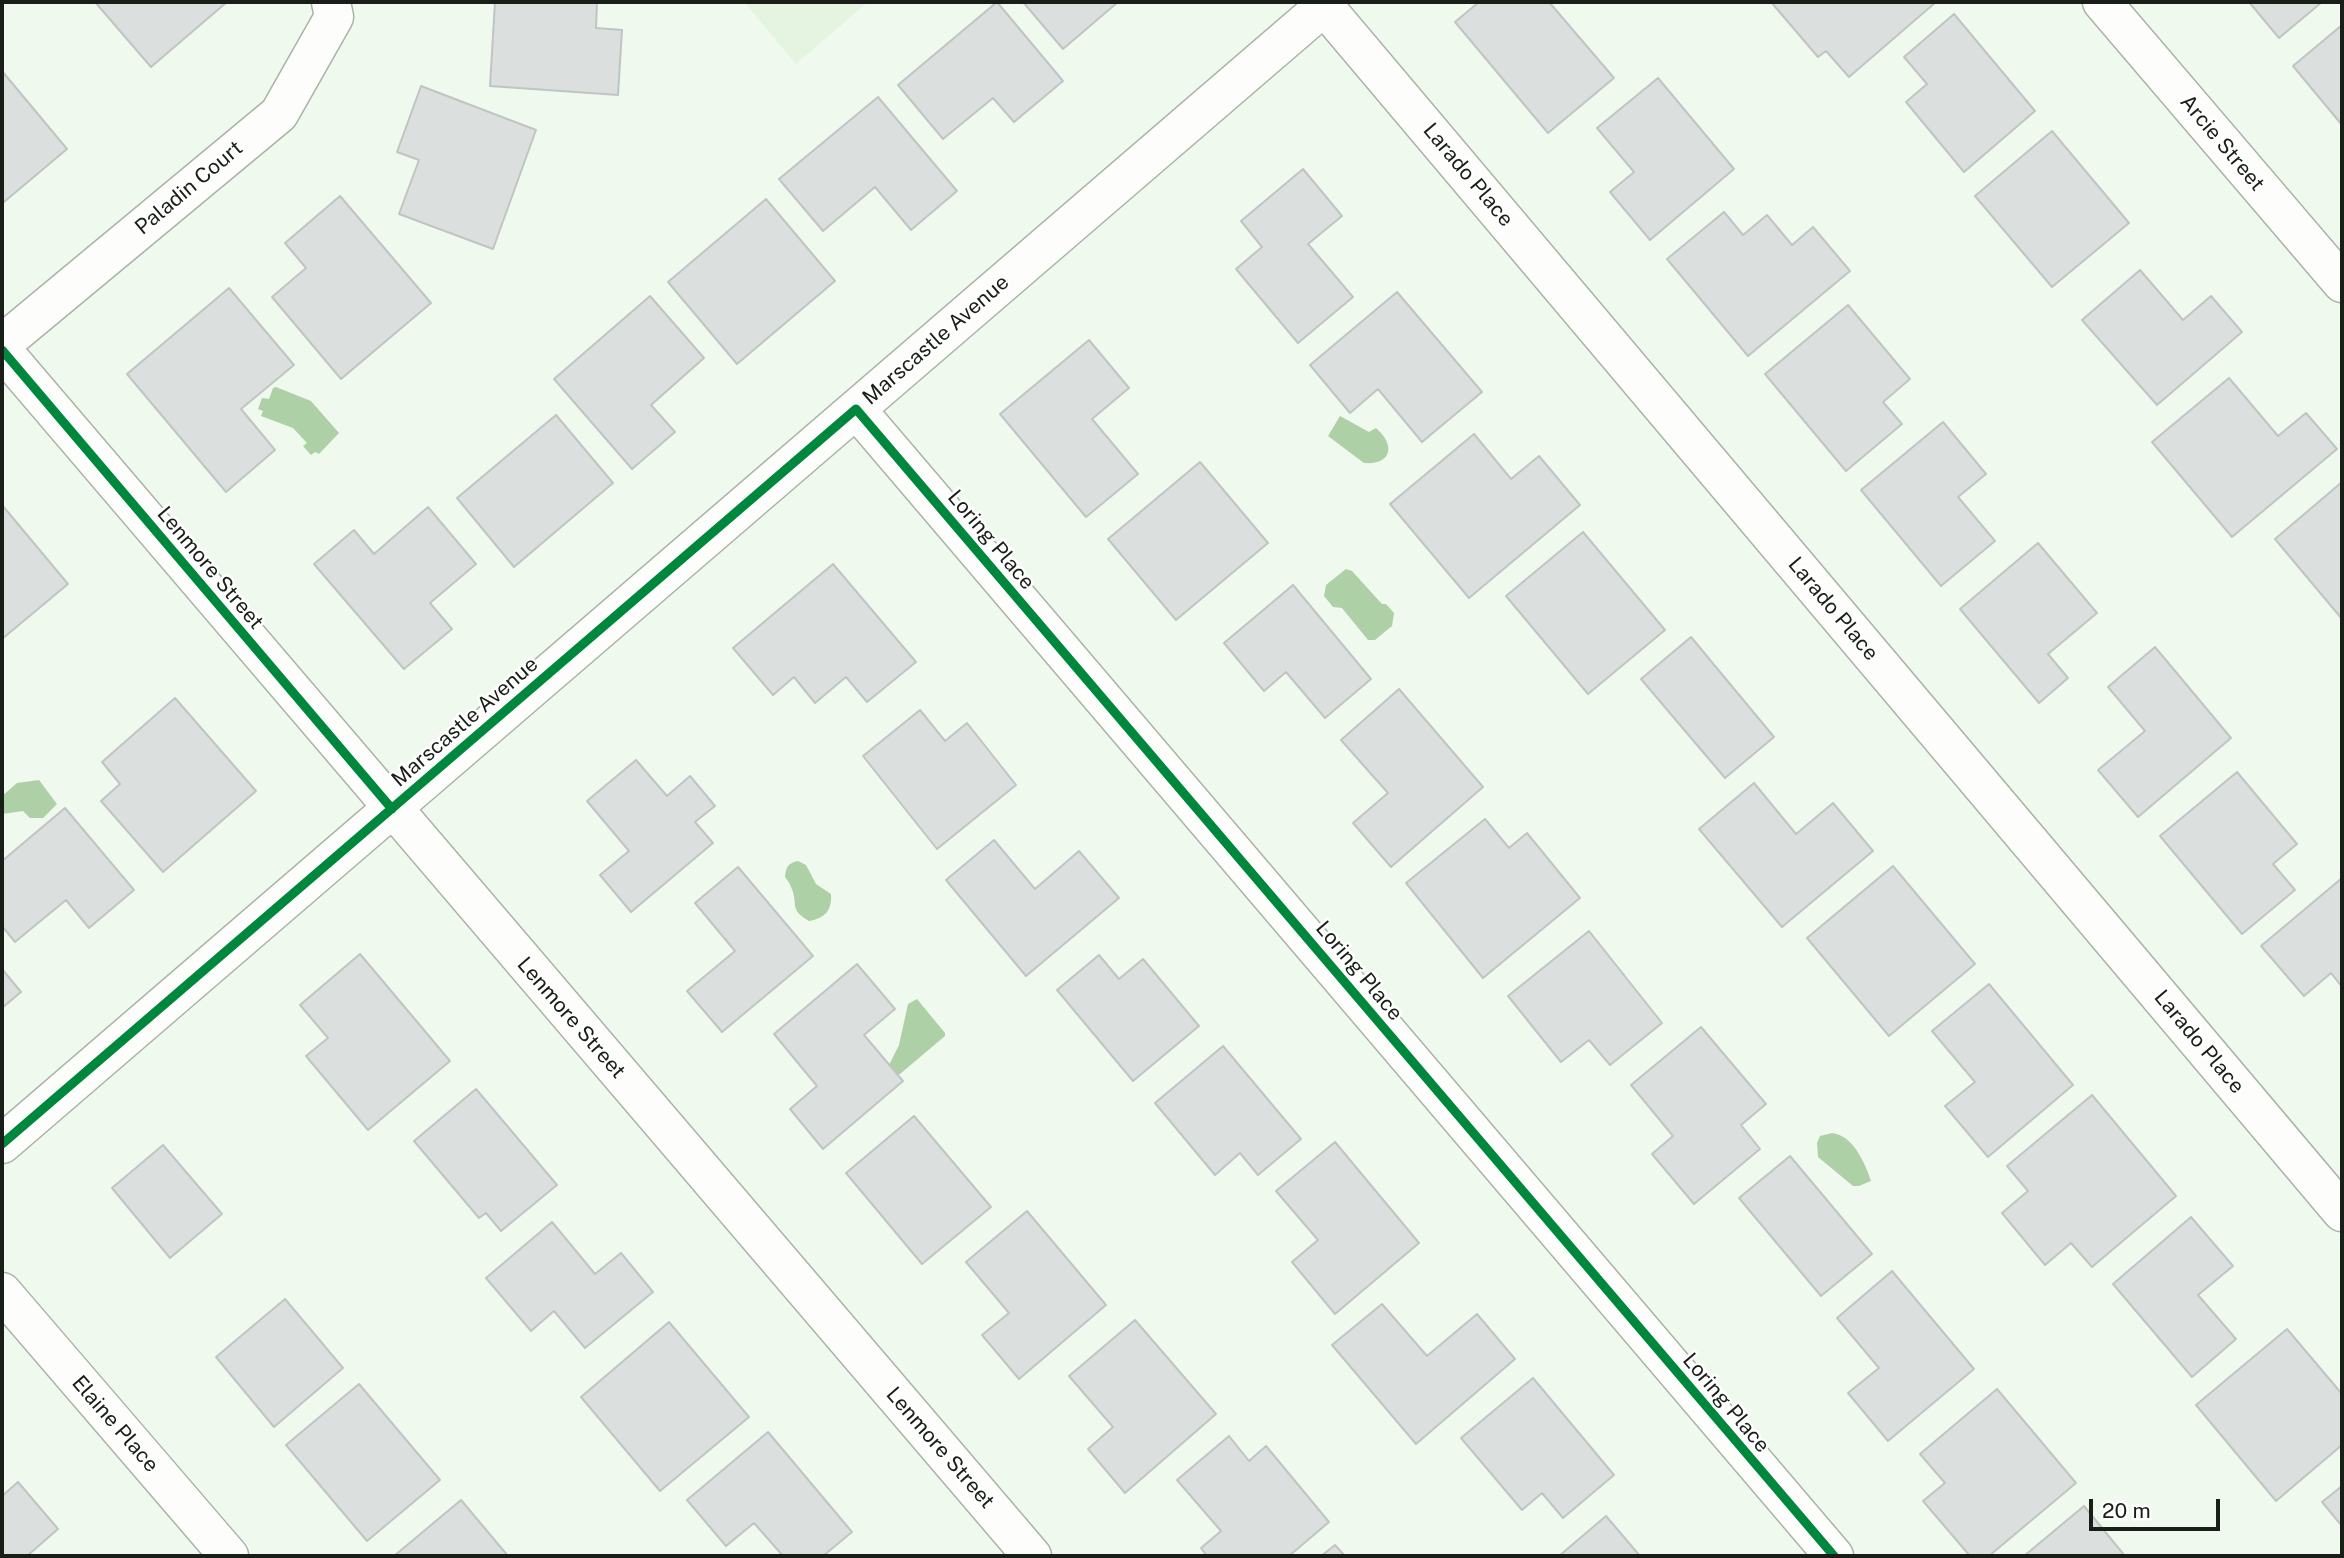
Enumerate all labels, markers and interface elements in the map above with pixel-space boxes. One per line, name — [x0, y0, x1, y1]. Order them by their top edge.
street label: Arcie Street — [2174, 90, 2270, 196]
street label: Larado Place — [1418, 118, 1518, 232]
street label: Paladin Court — [130, 136, 248, 240]
street label: Marscastle Avenue — [858, 270, 1014, 410]
street label: Loring Place — [942, 485, 1040, 595]
street label: Lenmore Street — [151, 502, 269, 634]
street label: Larado Place — [1783, 552, 1883, 666]
street label: Marscastle Avenue — [387, 652, 543, 792]
street label: Loring Place — [1310, 916, 1408, 1026]
street label: Lenmore Street — [512, 952, 630, 1084]
street label: Larado Place — [2149, 985, 2249, 1099]
street label: Loring Place — [1677, 1348, 1775, 1458]
street label: Elaine Place — [66, 1371, 164, 1477]
street label: Lenmore Street — [881, 1382, 999, 1514]
scale bar — [2092, 1484, 2223, 1528]
text: 20 m — [2102, 1498, 2151, 1523]

